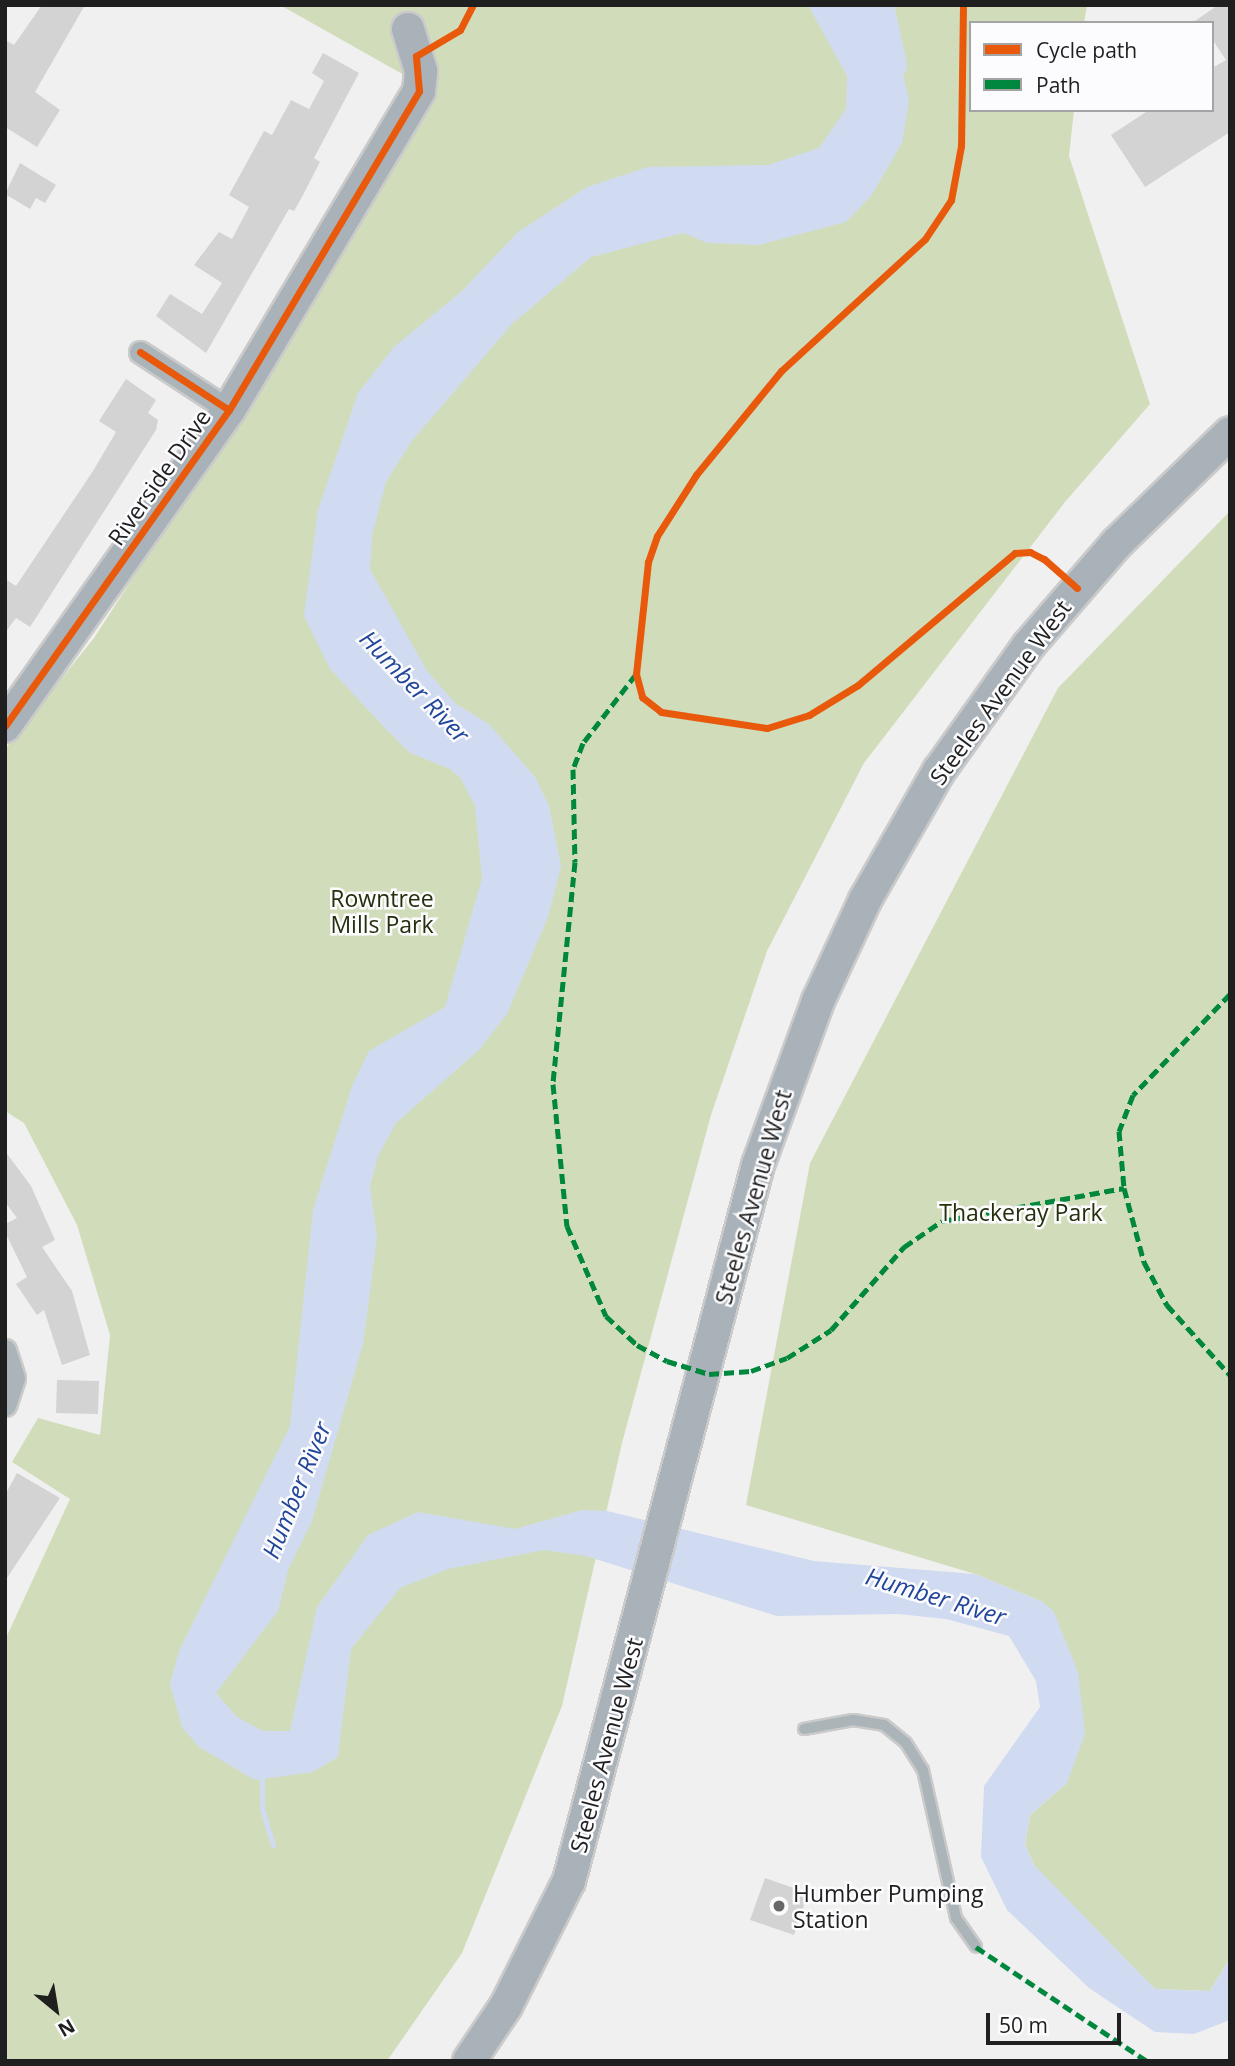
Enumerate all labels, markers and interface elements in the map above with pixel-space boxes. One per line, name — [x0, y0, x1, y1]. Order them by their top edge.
legend — [969, 21, 1214, 112]
text: Cycle path — [1036, 36, 1137, 64]
text: Path — [1036, 71, 1081, 99]
street label: Riverside Drive — [102, 404, 216, 550]
street label: Steeles Avenue West — [924, 594, 1076, 790]
water label: Humber River — [354, 624, 476, 748]
park label: Rowntree Mills Park — [330, 884, 434, 938]
street label: Steeles Avenue West — [709, 1087, 797, 1307]
park label: Thackeray Park — [939, 1198, 1103, 1226]
water label: Humber River — [256, 1417, 336, 1563]
water label: Humber River — [863, 1561, 1009, 1631]
street label: Steeles Avenue West — [564, 1634, 648, 1856]
place label: Humber Pumping Station — [793, 1879, 983, 1933]
marker: Humber Pumping Station — [771, 1898, 787, 1914]
north arrow — [21, 1975, 91, 2045]
scale bar — [990, 2000, 1125, 2044]
text: 50 m — [999, 2011, 1048, 2039]
text: N — [53, 2013, 80, 2043]

